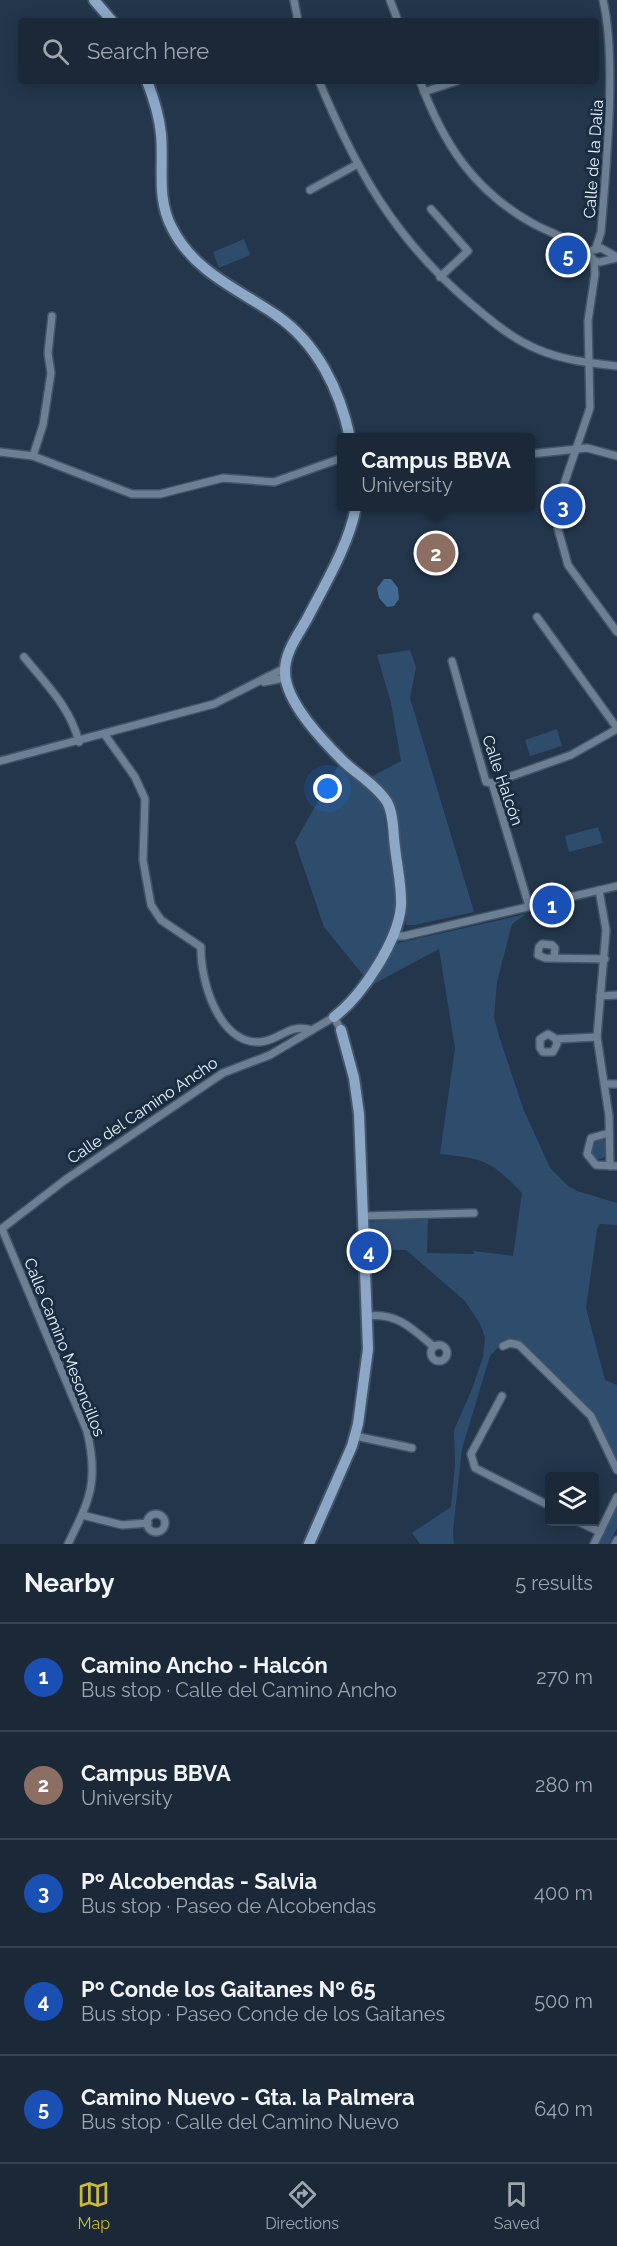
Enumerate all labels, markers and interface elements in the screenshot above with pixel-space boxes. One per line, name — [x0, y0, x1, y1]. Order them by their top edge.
search box — [18, 18, 599, 84]
icon: search — [39, 35, 72, 68]
text: Search here — [87, 38, 209, 64]
street label: Calle de la Dalia — [580, 99, 607, 219]
pin: 5 — [548, 232, 588, 278]
popup — [337, 433, 535, 511]
text: Campus BBVA — [361, 447, 511, 473]
text: University — [361, 473, 453, 497]
pin: 3 — [544, 484, 582, 528]
pin: 2 — [416, 530, 456, 576]
street label: Calle Halcón — [478, 733, 527, 828]
your location — [313, 774, 342, 803]
pin: 1 — [532, 882, 572, 928]
street label: Calle del Camino Ancho — [63, 1053, 221, 1168]
pin: 4 — [350, 1228, 388, 1274]
street label: Calle Camino Mesoncillos — [20, 1255, 109, 1439]
map controls — [545, 1472, 599, 1526]
button: layers — [545, 1472, 599, 1526]
text: Nearby — [24, 1568, 114, 1598]
text: 5 results — [515, 1571, 593, 1595]
text: Camino Ancho - Halcón — [81, 1652, 328, 1678]
text: 1 — [39, 1665, 48, 1689]
text: 270 m — [536, 1665, 593, 1689]
text: Bus stop · Calle del Camino Ancho — [81, 1678, 397, 1702]
text: Campus BBVA — [81, 1760, 231, 1786]
text: 2 — [38, 1773, 49, 1797]
text: 280 m — [535, 1773, 593, 1797]
text: University — [81, 1786, 173, 1810]
text: Pº Alcobendas - Salvia — [81, 1868, 317, 1894]
text: 3 — [38, 1881, 49, 1905]
text: 400 m — [534, 1881, 593, 1905]
text: Bus stop · Paseo de Alcobendas — [81, 1894, 376, 1918]
text: Pº Conde los Gaitanes Nº 65 — [81, 1976, 376, 2002]
text: 4 — [38, 1989, 49, 2013]
text: 500 m — [534, 1989, 593, 2013]
text: Bus stop · Paseo Conde de los Gaitanes — [81, 2002, 445, 2026]
text: Camino Nuevo - Gta. la Palmera — [81, 2084, 415, 2110]
text: 5 — [38, 2097, 49, 2121]
text: 640 m — [534, 2097, 593, 2121]
text: Bus stop · Calle del Camino Nuevo — [81, 2110, 399, 2134]
tab: Map — [77, 2178, 110, 2233]
tab: Directions — [265, 2178, 339, 2233]
tab: Saved — [494, 2178, 540, 2233]

